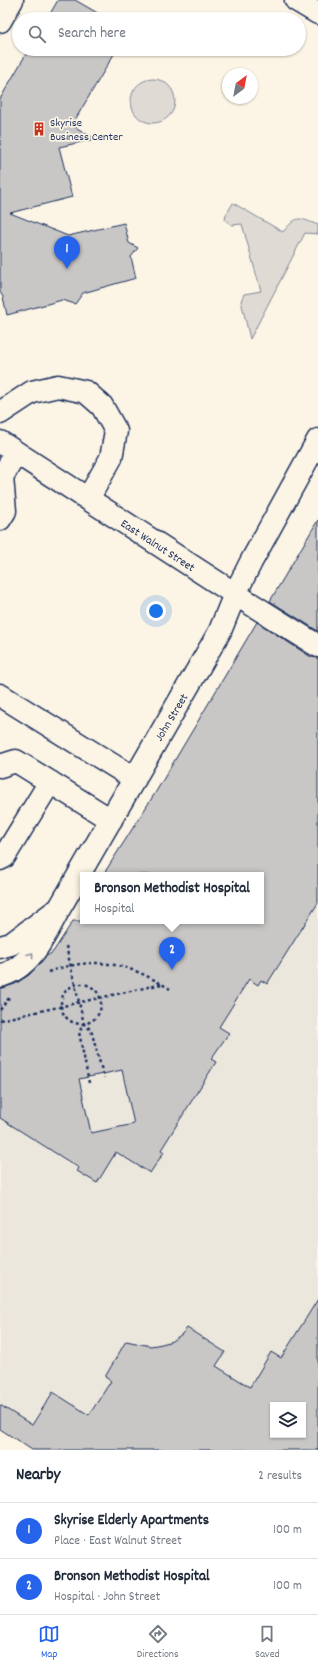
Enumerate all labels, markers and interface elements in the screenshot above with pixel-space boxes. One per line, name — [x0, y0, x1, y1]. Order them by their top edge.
search box — [12, 12, 306, 56]
icon: search — [26, 23, 48, 45]
text: Search here — [58, 23, 126, 45]
north arrow — [222, 68, 258, 104]
place label: Skyrise Business Center — [50, 115, 123, 146]
building icon: Skyrise Business Center — [31, 121, 47, 137]
pin: 1 — [54, 236, 80, 269]
street label: East Walnut Street — [117, 516, 198, 577]
your location — [146, 601, 166, 621]
street label: John Street — [151, 690, 193, 745]
popup — [80, 872, 264, 924]
text: Bronson Methodist Hospital — [94, 878, 250, 900]
text: Hospital — [94, 900, 134, 919]
pin: 2 — [159, 937, 185, 970]
one-way arrow — [27, 952, 34, 959]
map controls — [270, 1402, 306, 1438]
button: layers — [270, 1402, 306, 1438]
text: Nearby — [16, 1464, 60, 1488]
text: 2 results — [258, 1467, 302, 1486]
text: Skyrise Elderly Apartments — [54, 1510, 209, 1532]
text: 1 — [28, 1521, 30, 1540]
text: 100 m — [273, 1521, 302, 1540]
text: Place · East Walnut Street — [54, 1532, 182, 1551]
text: Bronson Methodist Hospital — [54, 1566, 210, 1588]
text: 2 — [26, 1577, 32, 1596]
text: 100 m — [273, 1577, 302, 1596]
text: Hospital · John Street — [54, 1588, 160, 1607]
tab: Map — [38, 1623, 60, 1663]
tab: Directions — [137, 1623, 179, 1663]
tab: Saved — [255, 1623, 280, 1663]

